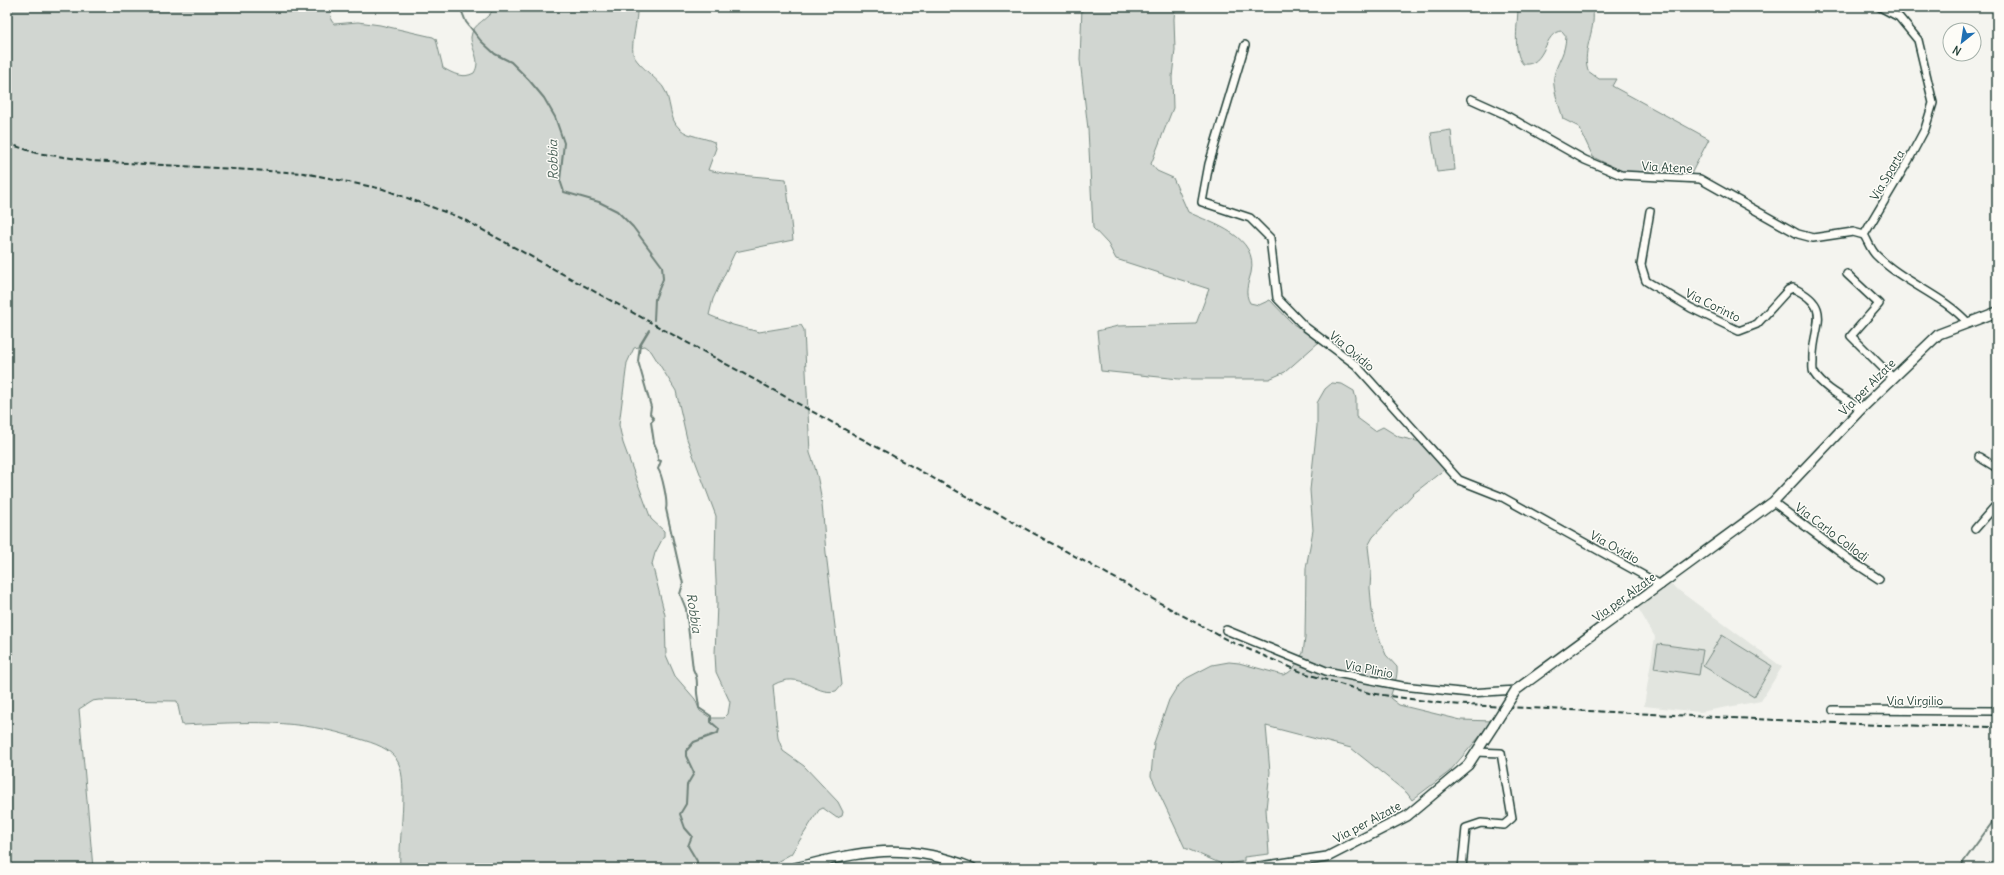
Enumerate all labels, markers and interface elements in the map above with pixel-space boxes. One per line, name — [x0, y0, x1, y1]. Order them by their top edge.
north arrow — [1942, 22, 1982, 62]
text: N — [1950, 43, 1964, 59]
water label: Robbia — [544, 139, 562, 180]
street label: Via Sparta — [1866, 147, 1908, 203]
street label: Via Atene — [1641, 158, 1693, 176]
street label: Via Corinto — [1683, 285, 1743, 325]
street label: Via Ovidio — [1326, 328, 1378, 374]
street label: Via per Alzate — [1835, 355, 1899, 419]
street label: Via Carlo Collodi — [1792, 499, 1872, 565]
street label: Via Ovidio — [1588, 527, 1643, 567]
street label: Via per Alzate — [1590, 569, 1658, 625]
water label: Robbia — [682, 592, 706, 635]
street label: Via Plinio — [1344, 657, 1395, 681]
street label: Via Virgilio — [1887, 693, 1943, 708]
street label: Via per Alzate — [1331, 798, 1403, 846]

